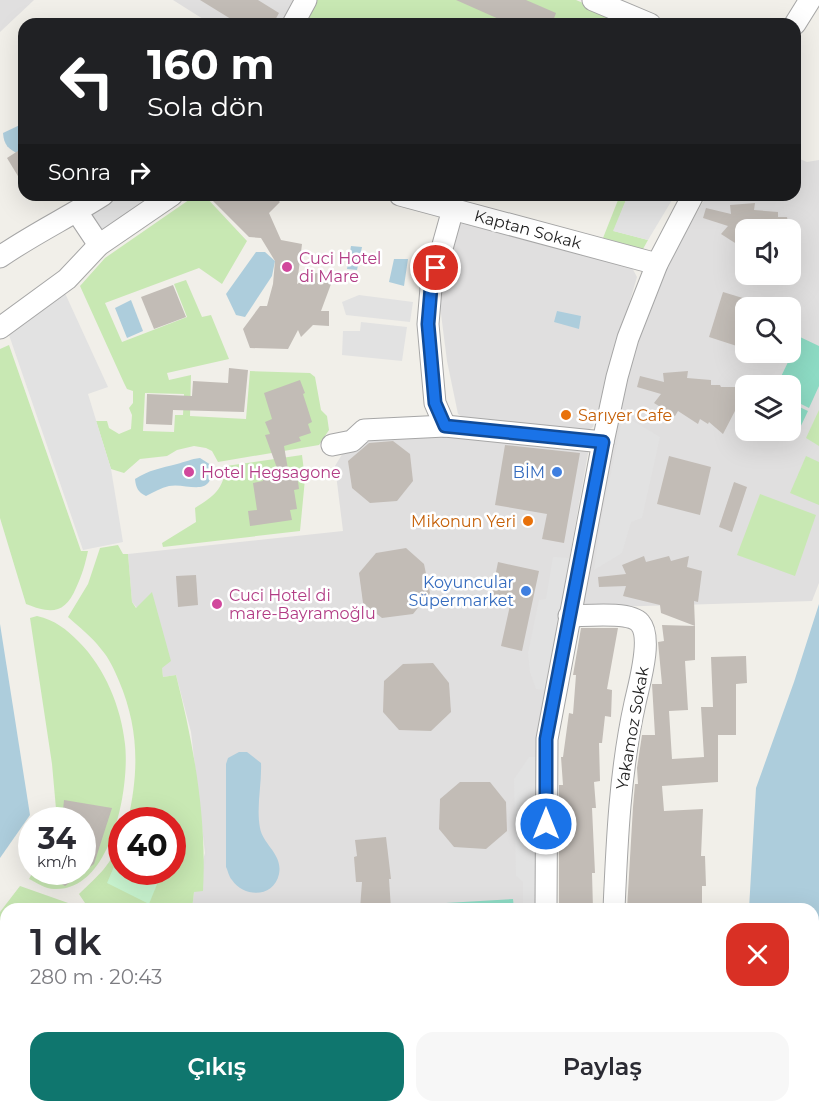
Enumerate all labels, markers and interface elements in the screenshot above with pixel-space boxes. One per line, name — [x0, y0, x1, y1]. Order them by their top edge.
text: 160 m — [147, 38, 275, 90]
icon: left — [48, 42, 126, 120]
text: Sola dön — [147, 90, 264, 123]
icon: right — [123, 156, 156, 189]
text: Sonra — [48, 159, 111, 186]
street label: Kaptan Sokak — [472, 206, 584, 253]
map controls — [735, 219, 801, 441]
button: sound — [735, 219, 801, 285]
pin — [410, 242, 461, 293]
place label: Cuci Hotel di Mare — [299, 249, 381, 286]
icon: arrive — [419, 251, 452, 284]
marker: Cuci Hotel di Mare — [280, 260, 294, 274]
button: search — [735, 297, 801, 363]
button: layers — [735, 375, 801, 441]
place label: Sarıyer Cafe — [578, 406, 672, 425]
marker: Sarıyer Cafe — [559, 408, 573, 422]
place label: Hotel Hegsagone — [201, 463, 341, 482]
place label: BİM — [513, 463, 545, 482]
marker: Hotel Hegsagone — [182, 465, 196, 479]
marker: BİM — [550, 465, 564, 479]
place label: Mikonun Yeri — [411, 512, 516, 531]
marker: Mikonun Yeri — [521, 514, 535, 528]
place label: Koyuncular Süpermarket — [409, 573, 514, 610]
marker: Koyuncular Süpermarket — [519, 584, 533, 598]
place label: Cuci Hotel di mare-Bayramoğlu — [229, 586, 376, 623]
marker: Cuci Hotel di mare-Bayramoğlu — [210, 597, 224, 611]
street label: Yakamoz Sokak — [612, 664, 653, 791]
position arrow — [514, 792, 578, 856]
speed limit sign: 40 — [108, 807, 186, 885]
text: 34 — [38, 820, 76, 857]
text: km/h — [37, 852, 77, 871]
text: 1 dk — [30, 920, 101, 964]
button: close — [726, 923, 789, 986]
text: 280 m · 20:43 — [30, 965, 162, 989]
button: Çıkış — [30, 1032, 404, 1101]
button: Paylaş — [416, 1032, 789, 1101]

